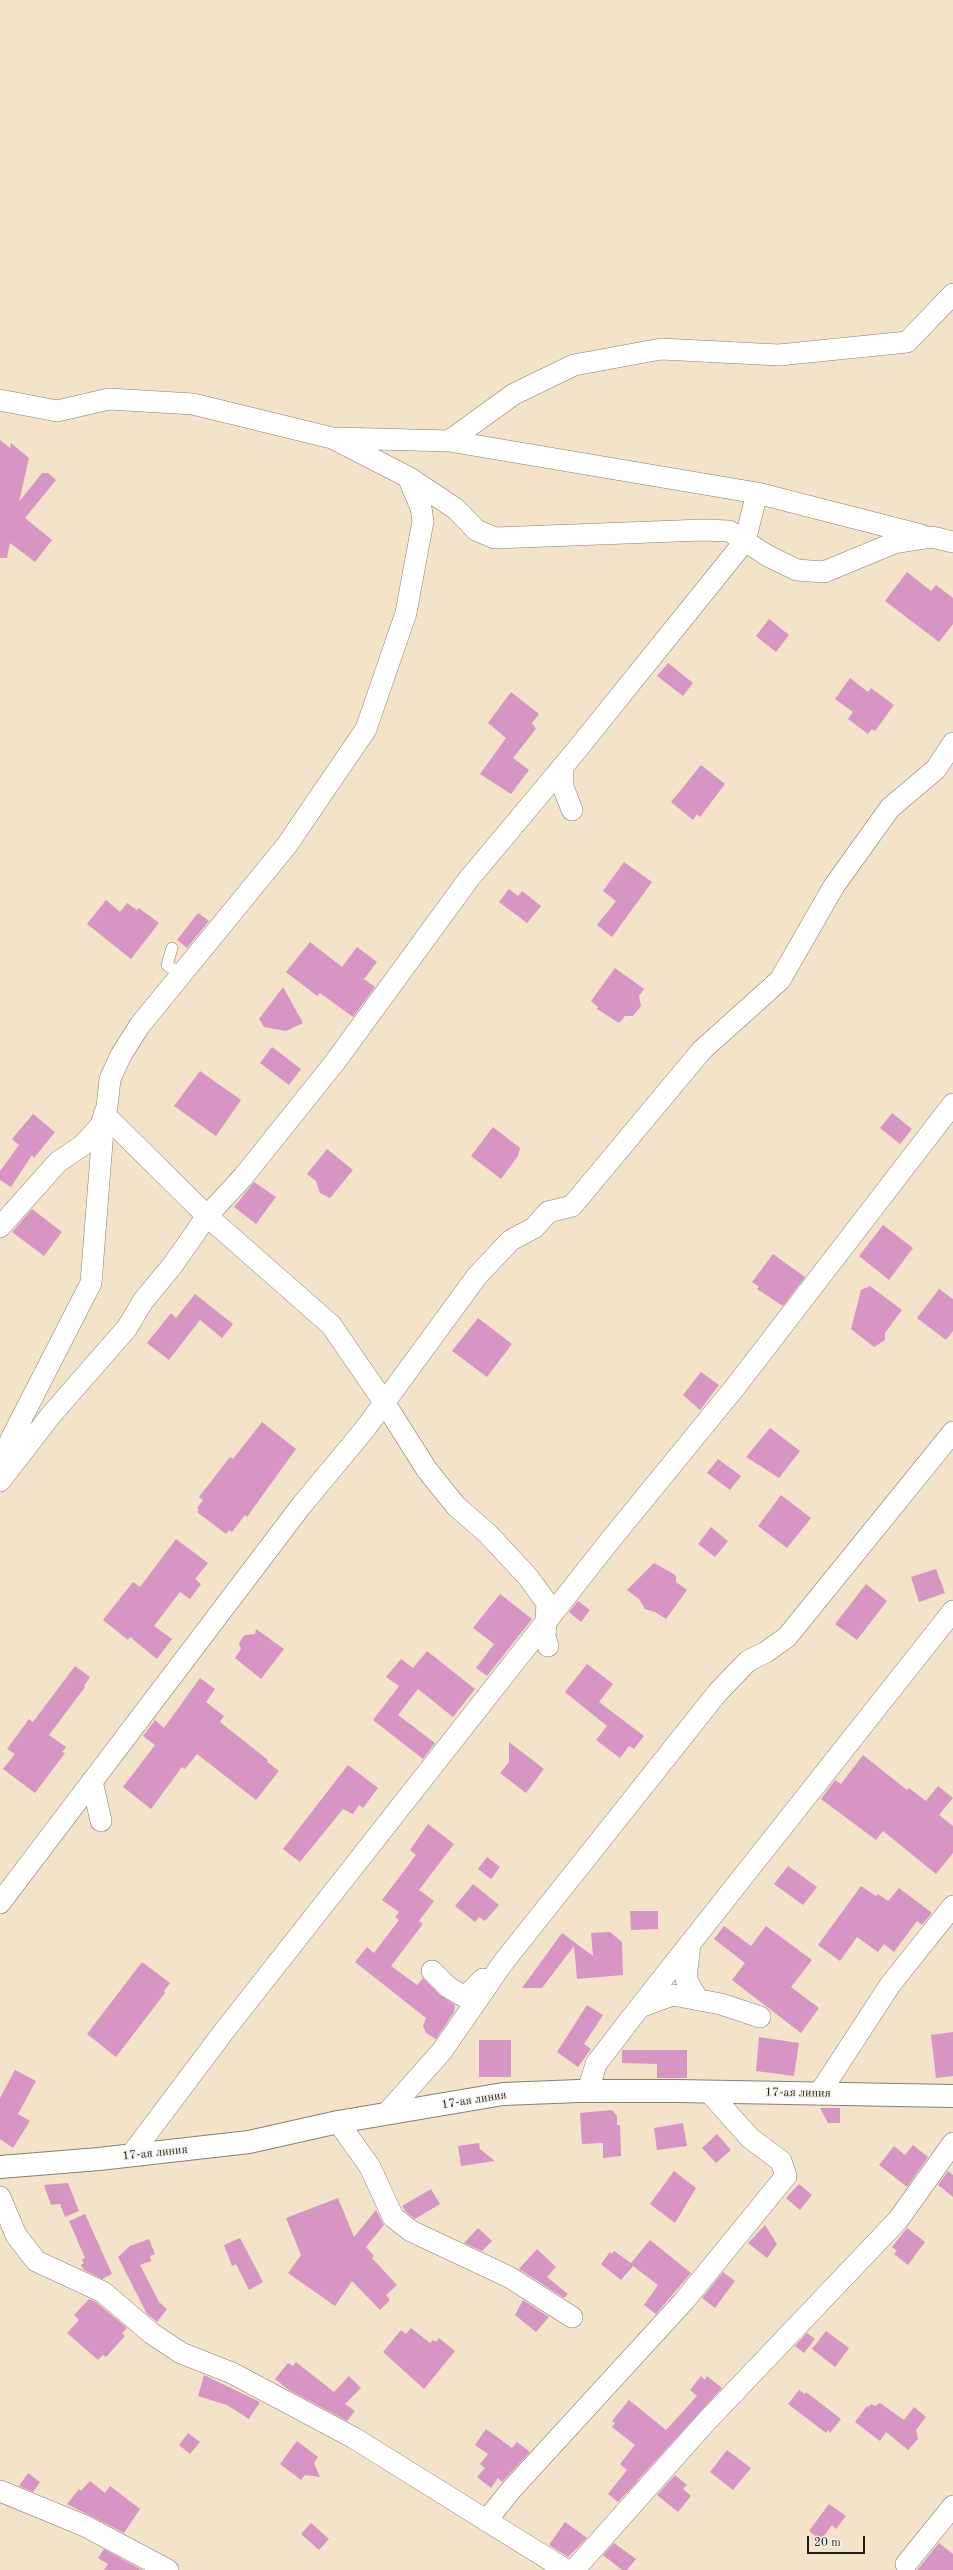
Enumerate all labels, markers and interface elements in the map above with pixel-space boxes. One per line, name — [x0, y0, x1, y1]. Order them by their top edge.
street label: 17-ая линия — [765, 2085, 831, 2101]
street label: 17-ая линия — [440, 2088, 508, 2112]
street label: 17-ая линия — [122, 2142, 188, 2164]
scale bar — [809, 2528, 867, 2554]
text: 20 m — [814, 2537, 841, 2549]

